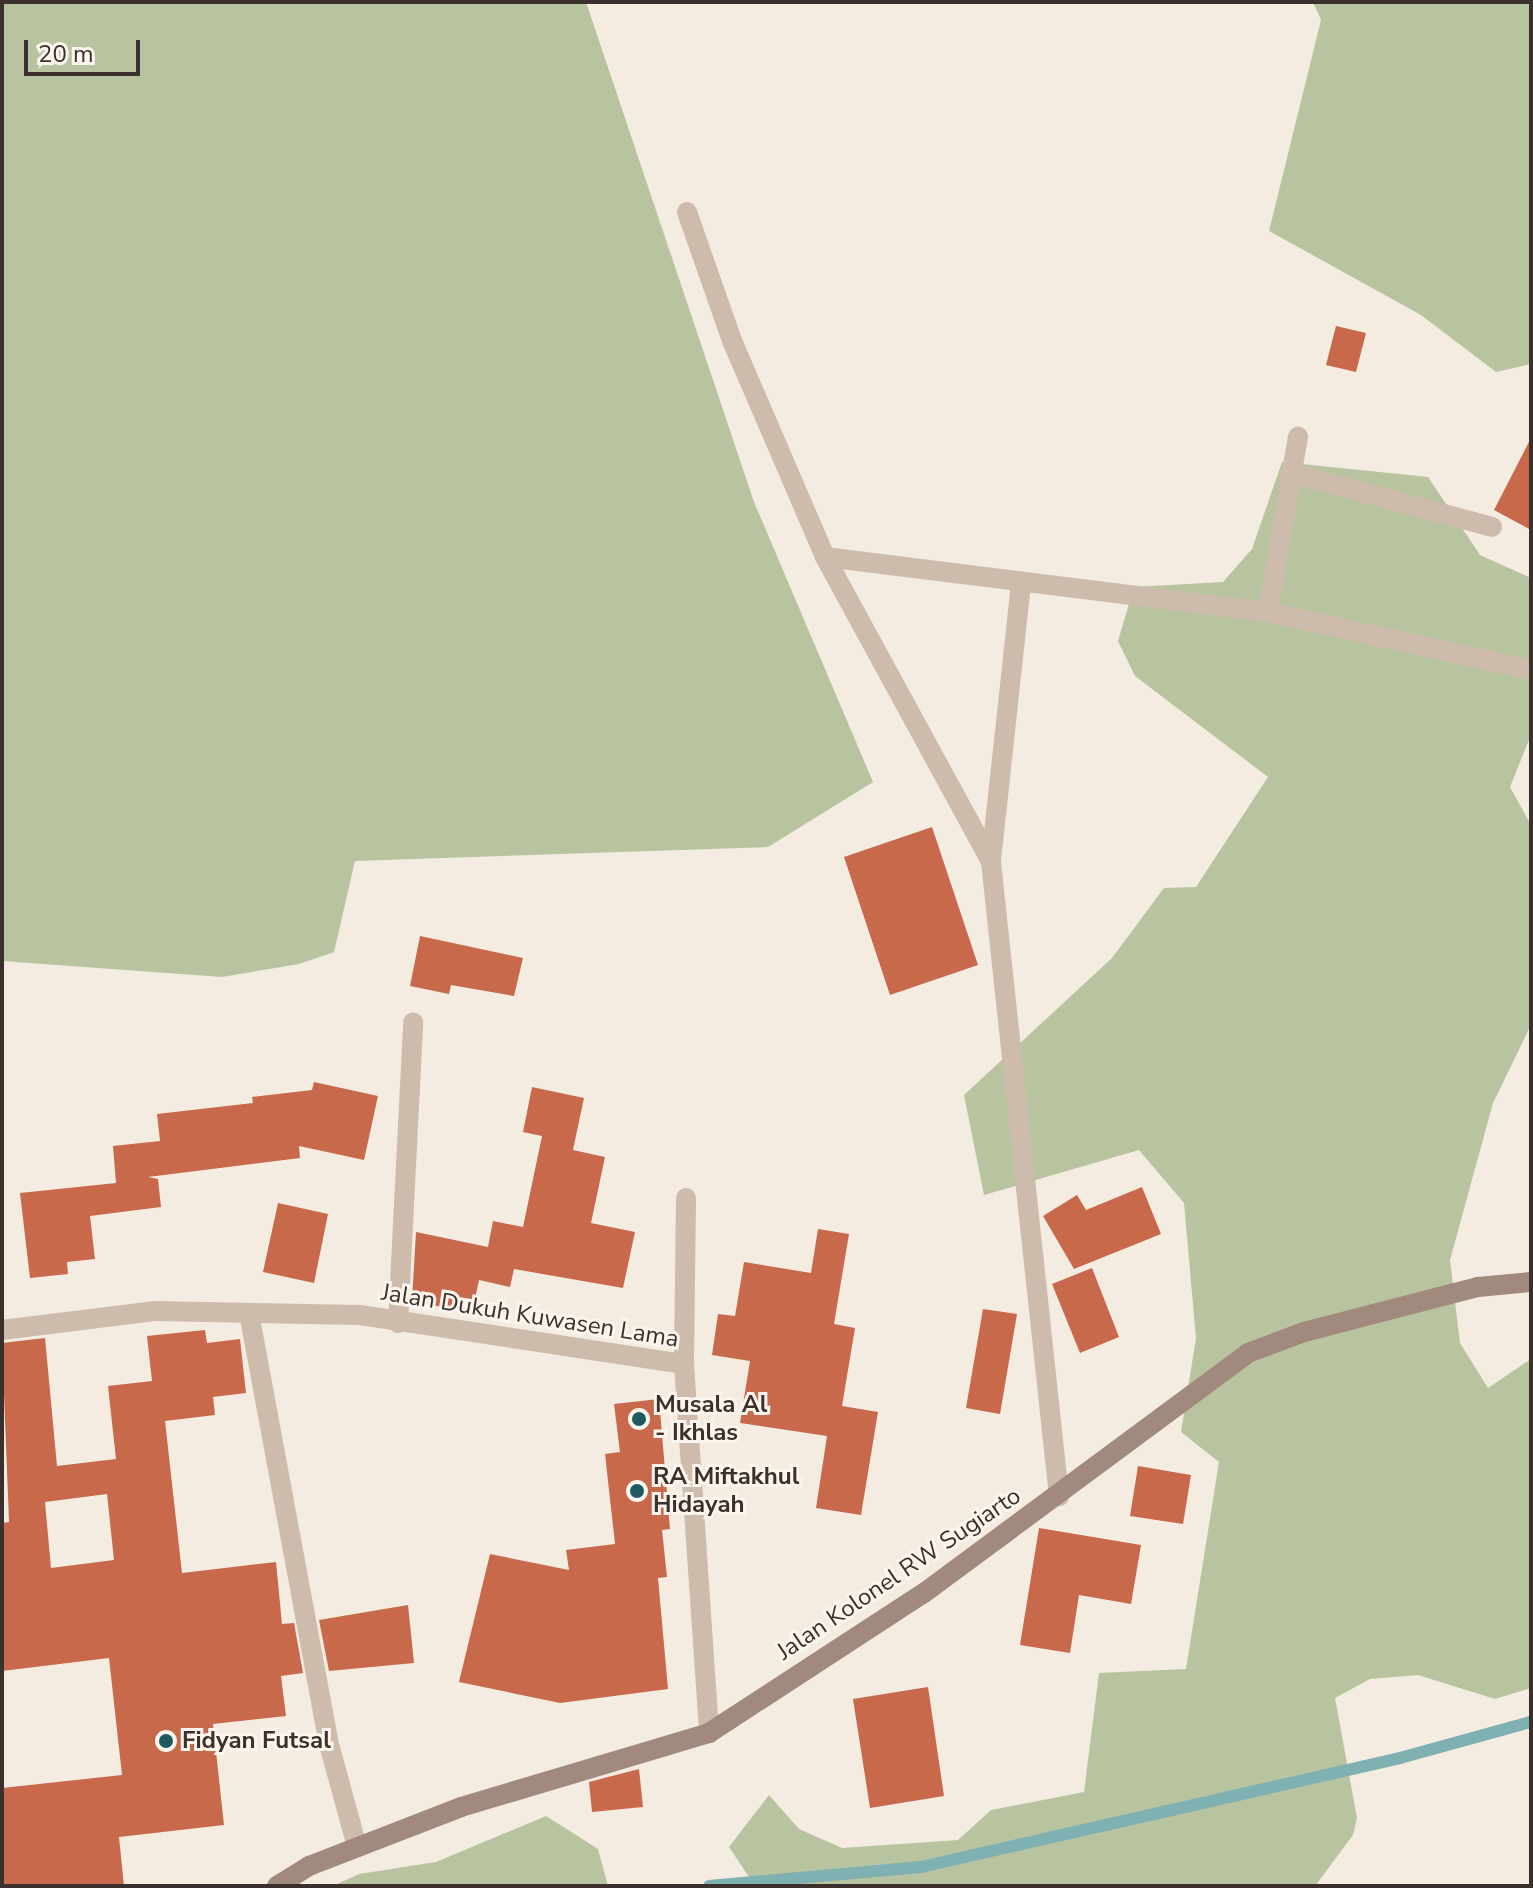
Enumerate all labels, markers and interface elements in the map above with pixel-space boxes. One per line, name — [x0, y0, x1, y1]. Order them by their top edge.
scale bar — [28, 24, 144, 74]
text: 20 m — [38, 38, 94, 70]
street label: Jalan Dukuh Kuwasen Lama — [379, 1278, 681, 1354]
place label: Musala Al - Ikhlas — [655, 1391, 767, 1447]
marker: Musala Al - Ikhlas — [630, 1410, 648, 1428]
place label: RA Miftakhul Hidayah — [653, 1463, 799, 1519]
marker: RA Miftakhul Hidayah — [628, 1482, 646, 1500]
street label: Jalan Kolonel RW Sugiarto — [772, 1482, 1026, 1666]
place label: Fidyan Futsal — [182, 1727, 331, 1755]
marker: Fidyan Futsal — [157, 1732, 175, 1750]

